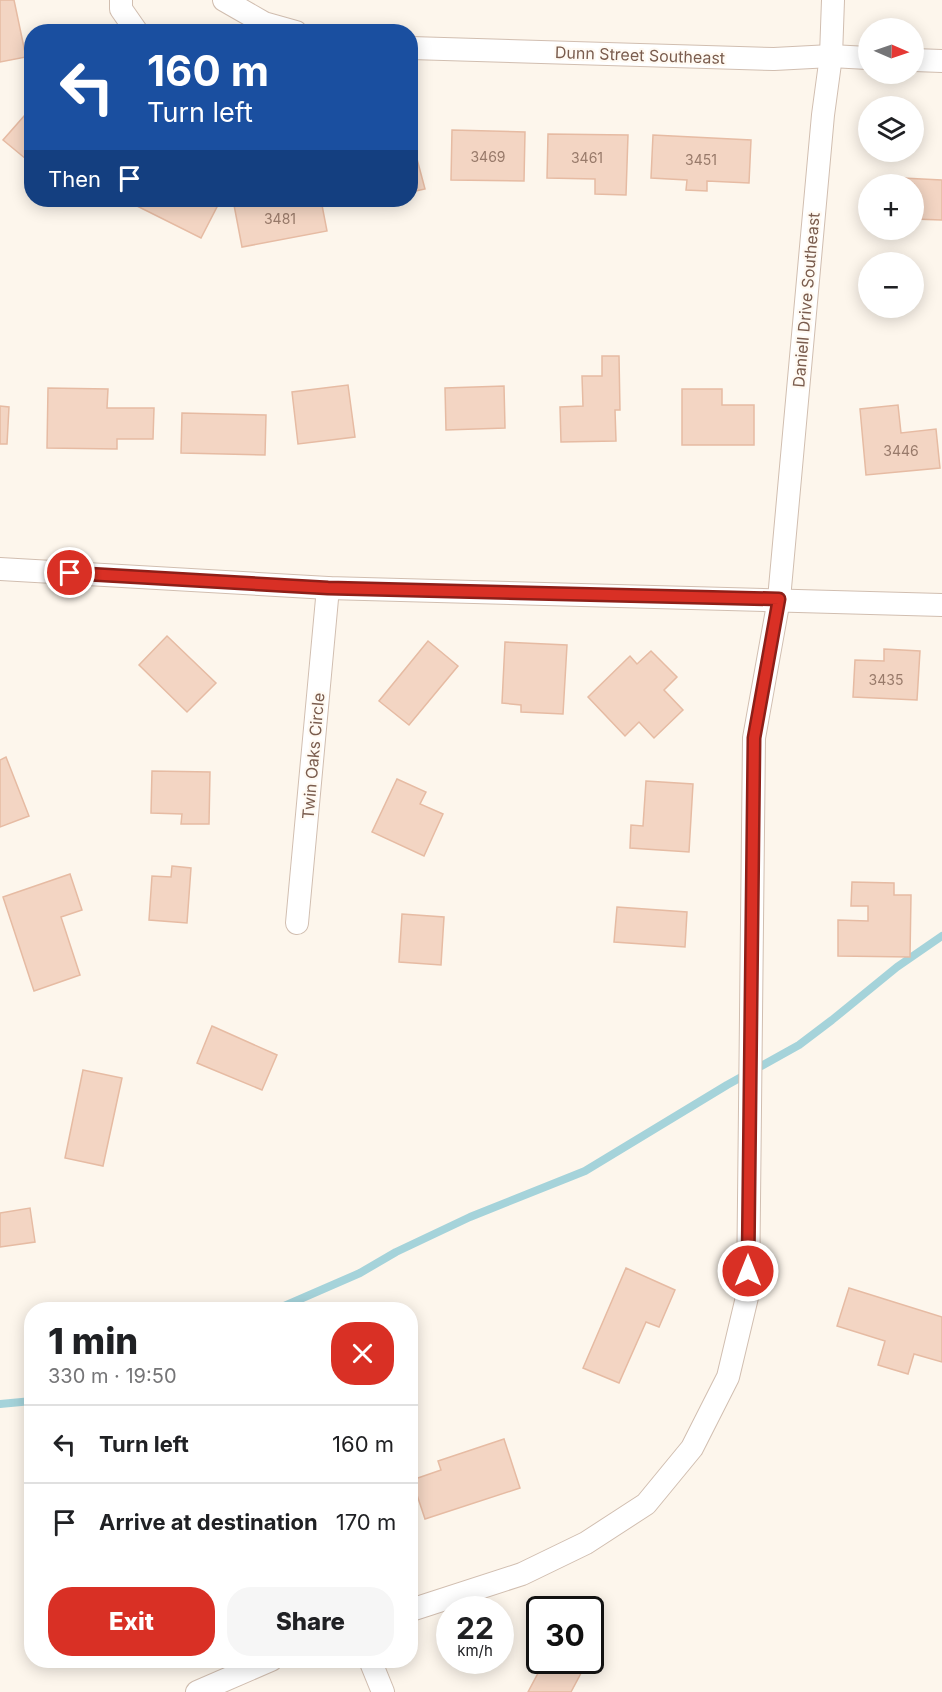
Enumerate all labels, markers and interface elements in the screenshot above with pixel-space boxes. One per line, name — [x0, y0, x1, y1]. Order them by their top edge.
north arrow — [858, 18, 924, 84]
map controls — [858, 18, 924, 318]
street label: Dunn Street Southeast — [555, 42, 725, 68]
text: 160 m — [147, 45, 269, 96]
icon: left — [48, 48, 126, 126]
text: Turn left — [147, 96, 253, 129]
button: layers — [858, 96, 924, 162]
house number: 3469 — [470, 148, 506, 165]
house number: 3461 — [571, 149, 603, 166]
house number: 3451 — [685, 151, 717, 168]
icon: arrive — [113, 162, 146, 195]
text: Then — [48, 166, 101, 192]
button: + — [858, 174, 924, 240]
house number: 3481 — [264, 210, 296, 227]
street label: Daniell Drive Southeast — [788, 212, 824, 388]
button: − — [858, 252, 924, 318]
house number: 3446 — [883, 442, 919, 459]
pin — [44, 547, 95, 598]
icon: arrive — [53, 556, 86, 589]
house number: 3435 — [869, 671, 903, 688]
street label: Twin Oaks Circle — [298, 692, 328, 820]
position arrow — [716, 1239, 780, 1303]
text: 1 min — [48, 1319, 138, 1363]
button: close — [331, 1322, 394, 1385]
text: 330 m · 19:50 — [48, 1364, 177, 1388]
icon: left — [48, 1428, 81, 1461]
text: Turn left — [99, 1431, 189, 1457]
text: 160 m — [332, 1431, 394, 1457]
icon: arrive — [48, 1506, 81, 1539]
text: Arrive at destination — [99, 1509, 318, 1535]
text: 170 m — [336, 1509, 396, 1535]
button: Exit — [48, 1587, 215, 1656]
button: Share — [227, 1587, 394, 1656]
speed limit sign: 30 — [526, 1596, 604, 1674]
text: 22 — [456, 1610, 494, 1646]
text: km/h — [457, 1641, 493, 1660]

